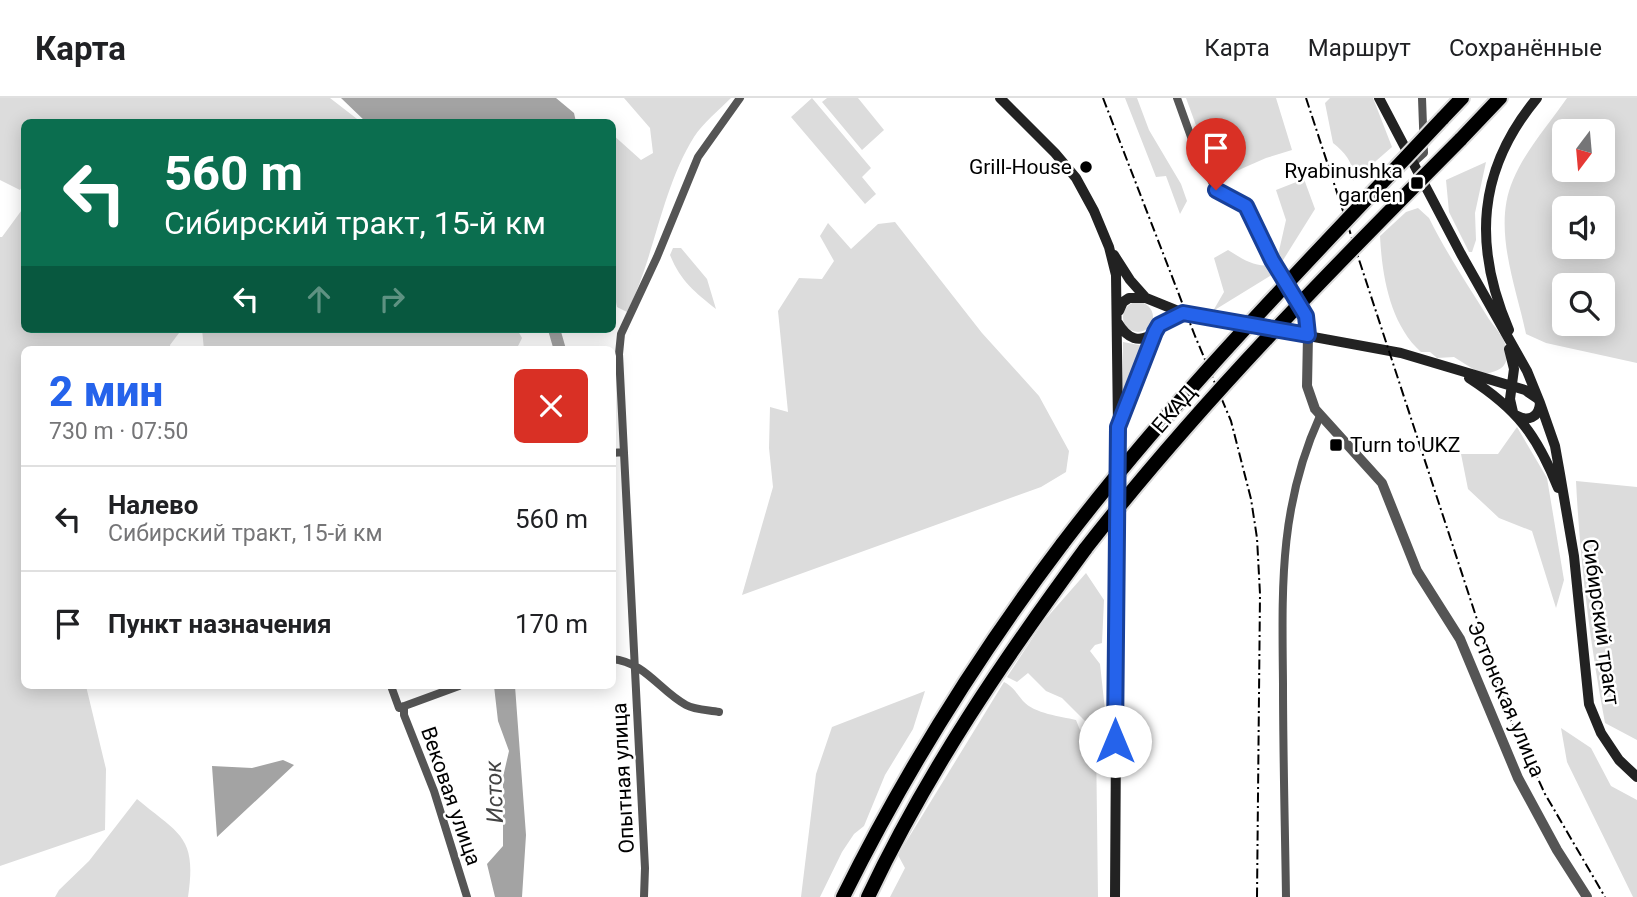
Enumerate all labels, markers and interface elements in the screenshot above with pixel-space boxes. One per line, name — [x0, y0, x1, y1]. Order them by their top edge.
text: Карта — [35, 29, 126, 68]
text: Карта — [1204, 34, 1270, 62]
text: Маршрут — [1308, 34, 1411, 62]
text: Сохранённые — [1449, 34, 1602, 62]
pin — [1186, 118, 1246, 190]
north arrow — [1552, 119, 1615, 182]
map controls — [1552, 119, 1615, 336]
icon: arrive — [1197, 129, 1235, 167]
text: 560 m — [164, 145, 303, 202]
icon: left — [49, 147, 140, 238]
place label: Grill-House — [969, 155, 1072, 179]
marker: Grill-House — [1078, 159, 1094, 175]
place label: Ryabinushka garden — [1284, 159, 1403, 207]
marker: Ryabinushka garden — [1409, 175, 1425, 191]
button: sound — [1552, 196, 1615, 259]
text: Сибирский тракт, 15-й км — [164, 204, 546, 242]
button: search — [1552, 273, 1615, 336]
icon: left — [227, 280, 265, 318]
icon: ahead — [300, 280, 338, 318]
icon: right — [373, 280, 411, 318]
text: 2 мин — [49, 367, 163, 416]
button: close — [514, 369, 588, 443]
street label: ЕКАД — [1147, 380, 1201, 438]
text: 730 m · 07:50 — [49, 418, 188, 445]
place label: Turn to UKZ — [1350, 433, 1460, 457]
marker: Turn to UKZ — [1328, 437, 1344, 453]
text: Налево — [108, 490, 198, 520]
icon: left — [49, 500, 87, 538]
text: 560 m — [515, 504, 588, 534]
text: Сибирский тракт, 15-й км — [108, 520, 383, 547]
street label: Сибирский тракт — [1577, 537, 1625, 707]
icon: arrive — [49, 605, 87, 643]
text: Пункт назначения — [108, 609, 332, 639]
text: 170 m — [515, 609, 588, 639]
street label: Эстонская улица — [1462, 617, 1550, 781]
street label: Опытная улица — [607, 702, 639, 854]
position arrow — [1078, 704, 1152, 778]
street label: Вековая улица — [416, 723, 486, 869]
water label: Исток — [480, 759, 509, 824]

